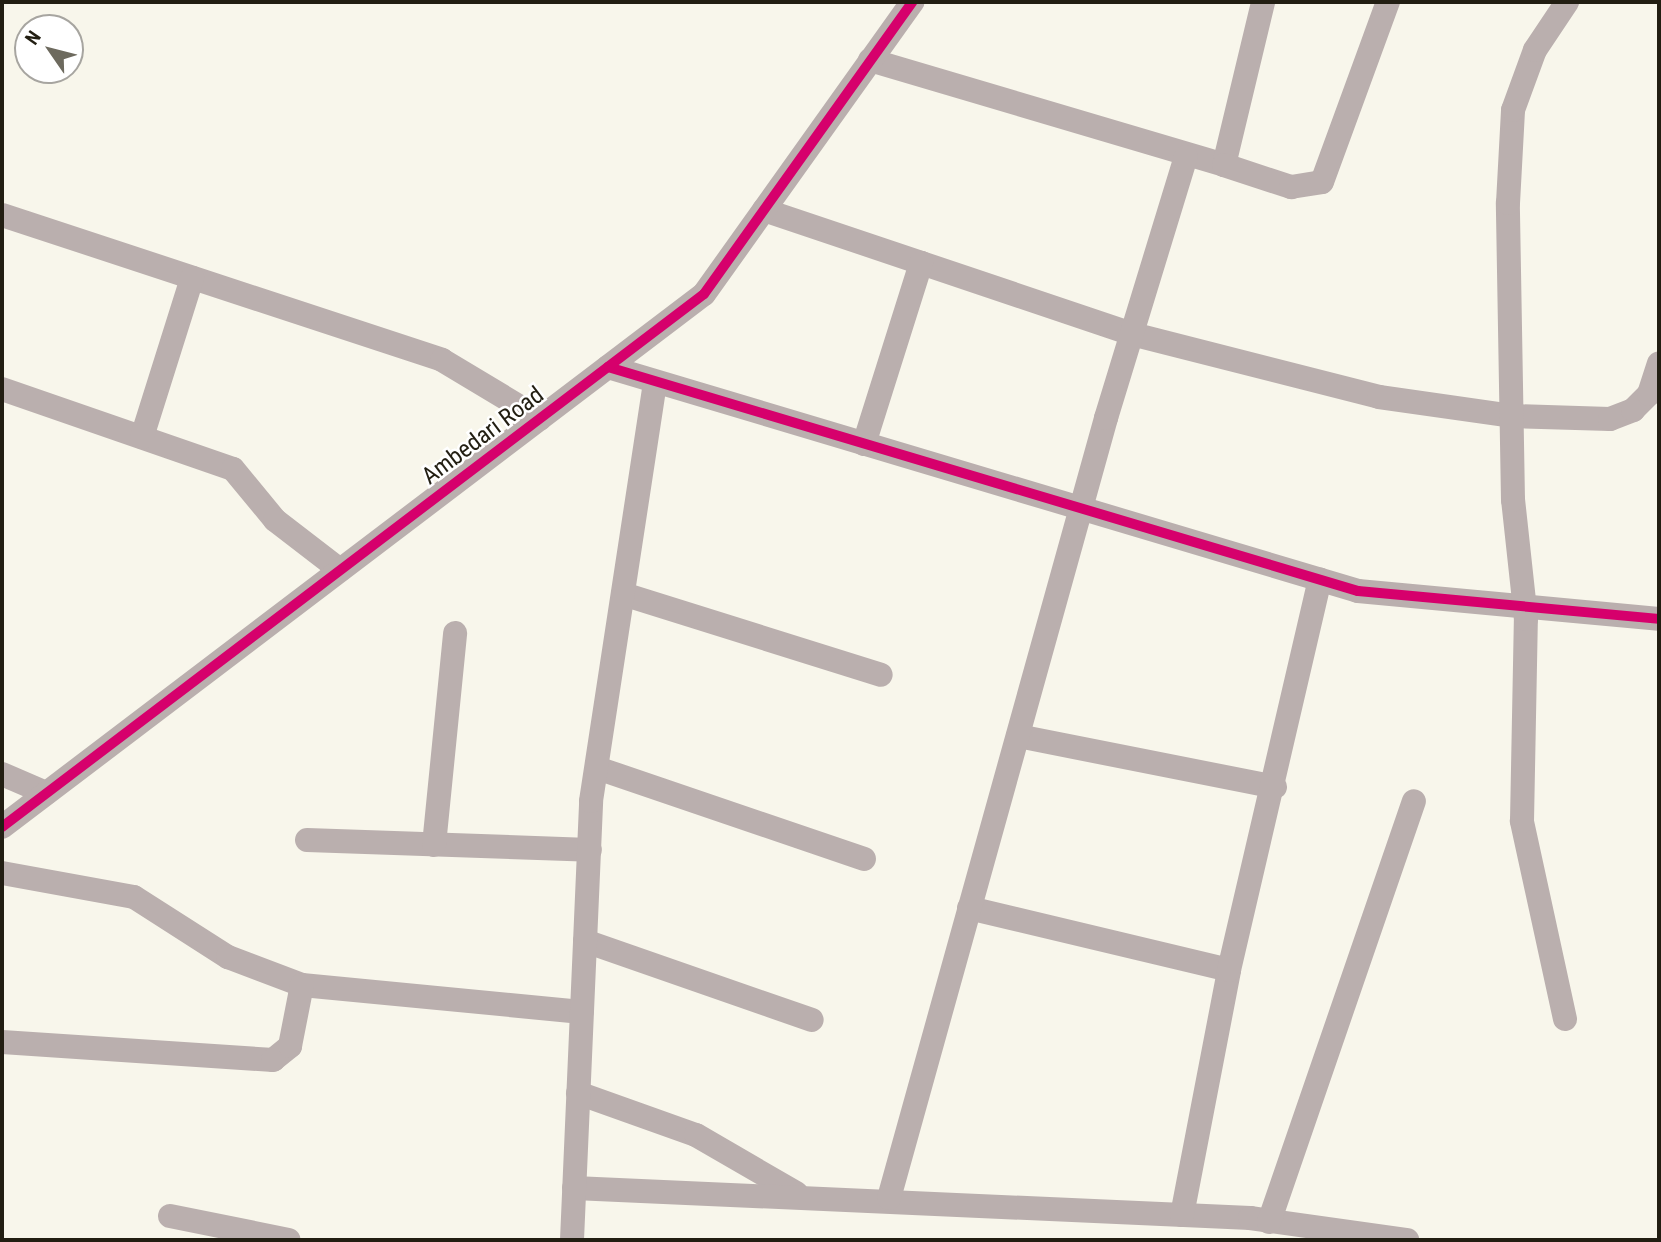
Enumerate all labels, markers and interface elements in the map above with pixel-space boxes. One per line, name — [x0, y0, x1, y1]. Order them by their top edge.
north arrow — [14, 14, 84, 84]
text: N — [20, 26, 46, 49]
street label: Ambedari Road — [416, 381, 550, 491]

